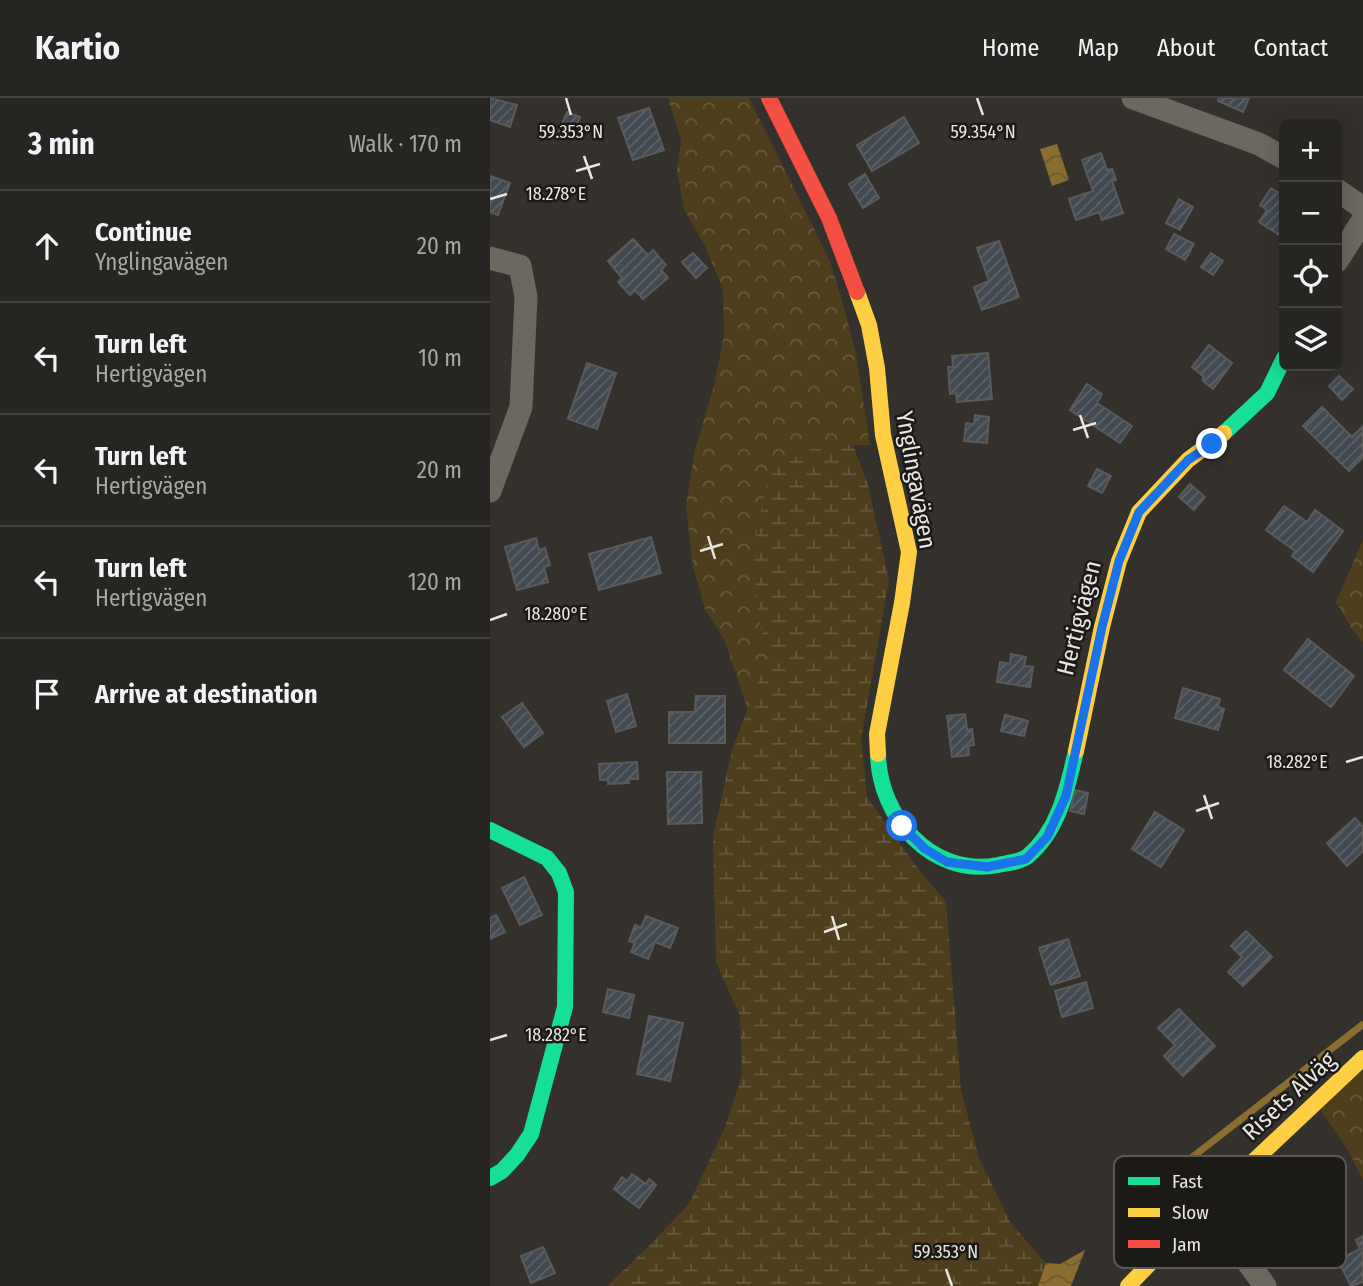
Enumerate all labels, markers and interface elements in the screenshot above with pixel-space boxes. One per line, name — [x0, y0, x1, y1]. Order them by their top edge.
text: Kartio — [35, 28, 120, 68]
text: Home — [982, 34, 1039, 62]
text: Map — [1077, 34, 1119, 62]
text: About — [1157, 34, 1215, 62]
text: Contact — [1253, 34, 1328, 62]
map controls — [1279, 119, 1342, 371]
button: + — [1279, 119, 1342, 182]
text: 59.353°N — [539, 121, 603, 143]
text: 59.354°N — [950, 121, 1016, 143]
text: 3 min — [28, 126, 95, 162]
text: Walk · 170 m — [349, 130, 462, 158]
button: − — [1279, 182, 1342, 245]
text: 18.278°E — [526, 183, 586, 205]
text: Continue — [95, 217, 192, 248]
icon: ahead — [28, 227, 66, 265]
text: 20 m — [417, 232, 462, 260]
button: locate — [1279, 245, 1342, 308]
text: Ynglingavägen — [95, 248, 228, 276]
button: layers — [1279, 308, 1342, 371]
text: Turn left — [95, 329, 187, 360]
icon: left — [28, 339, 66, 377]
text: 10 m — [418, 344, 462, 372]
text: Hertigvägen — [95, 360, 207, 388]
street label: Ynglingavägen — [890, 409, 942, 551]
route end — [1196, 428, 1227, 459]
text: Turn left — [95, 441, 187, 472]
icon: left — [28, 451, 66, 489]
text: 20 m — [417, 456, 462, 484]
text: Hertigvägen — [95, 472, 207, 500]
text: Turn left — [95, 553, 187, 584]
street label: Hertigvägen — [1051, 558, 1107, 678]
icon: left — [28, 563, 66, 601]
text: 120 m — [408, 568, 462, 596]
text: Hertigvägen — [95, 584, 207, 612]
text: 18.280°E — [524, 603, 588, 625]
icon: arrive — [28, 675, 66, 713]
text: Arrive at destination — [95, 679, 318, 710]
text: 18.282°E — [1266, 751, 1328, 773]
route start — [886, 810, 917, 841]
text: 18.282°E — [525, 1024, 587, 1046]
street label: Risets Alväg — [1237, 1045, 1342, 1146]
legend — [1114, 1156, 1346, 1268]
text: Fast — [1172, 1170, 1203, 1193]
text: Slow — [1172, 1201, 1209, 1224]
text: Jam — [1172, 1233, 1201, 1256]
text: 59.353°N — [914, 1241, 978, 1263]

